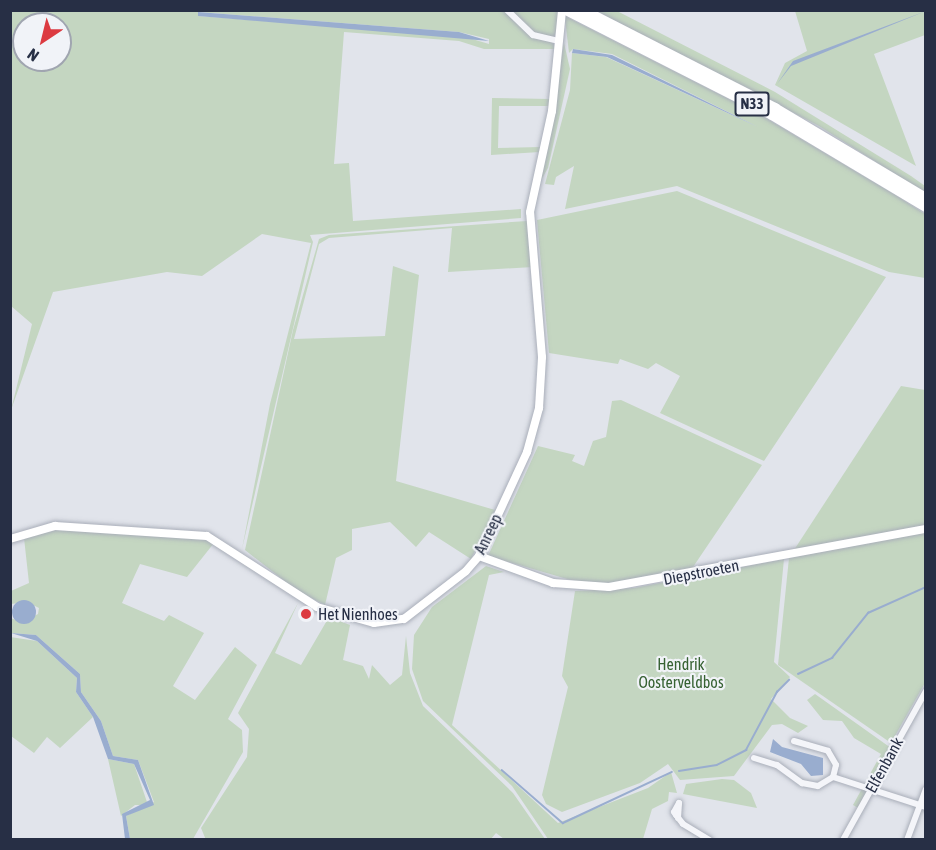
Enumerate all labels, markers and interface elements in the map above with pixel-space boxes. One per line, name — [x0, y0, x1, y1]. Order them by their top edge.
north arrow — [12, 12, 72, 72]
text: N — [24, 45, 42, 65]
road number: N33 — [734, 92, 770, 116]
street label: Anreep — [470, 511, 506, 557]
street label: Diepstroeten — [662, 555, 740, 589]
place label: Het Nienhoes — [318, 604, 398, 624]
marker: Het Nienhoes — [299, 607, 313, 621]
park label: Hendrik Oosterveldbos — [638, 654, 724, 692]
street label: Elfenbank — [861, 734, 907, 796]

